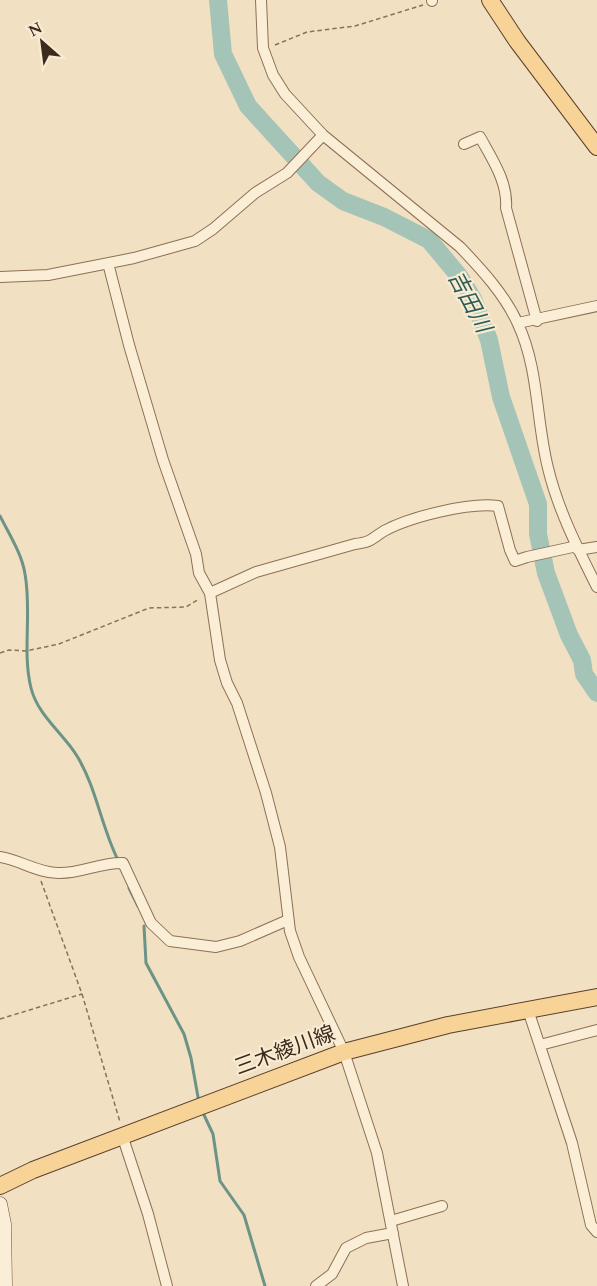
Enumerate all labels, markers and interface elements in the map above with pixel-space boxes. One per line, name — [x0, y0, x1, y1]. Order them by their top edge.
north arrow — [12, 12, 72, 72]
text: N — [24, 16, 47, 43]
water label: 吉田川 — [439, 265, 500, 341]
street label: 三木綾川線 — [230, 1018, 340, 1084]

